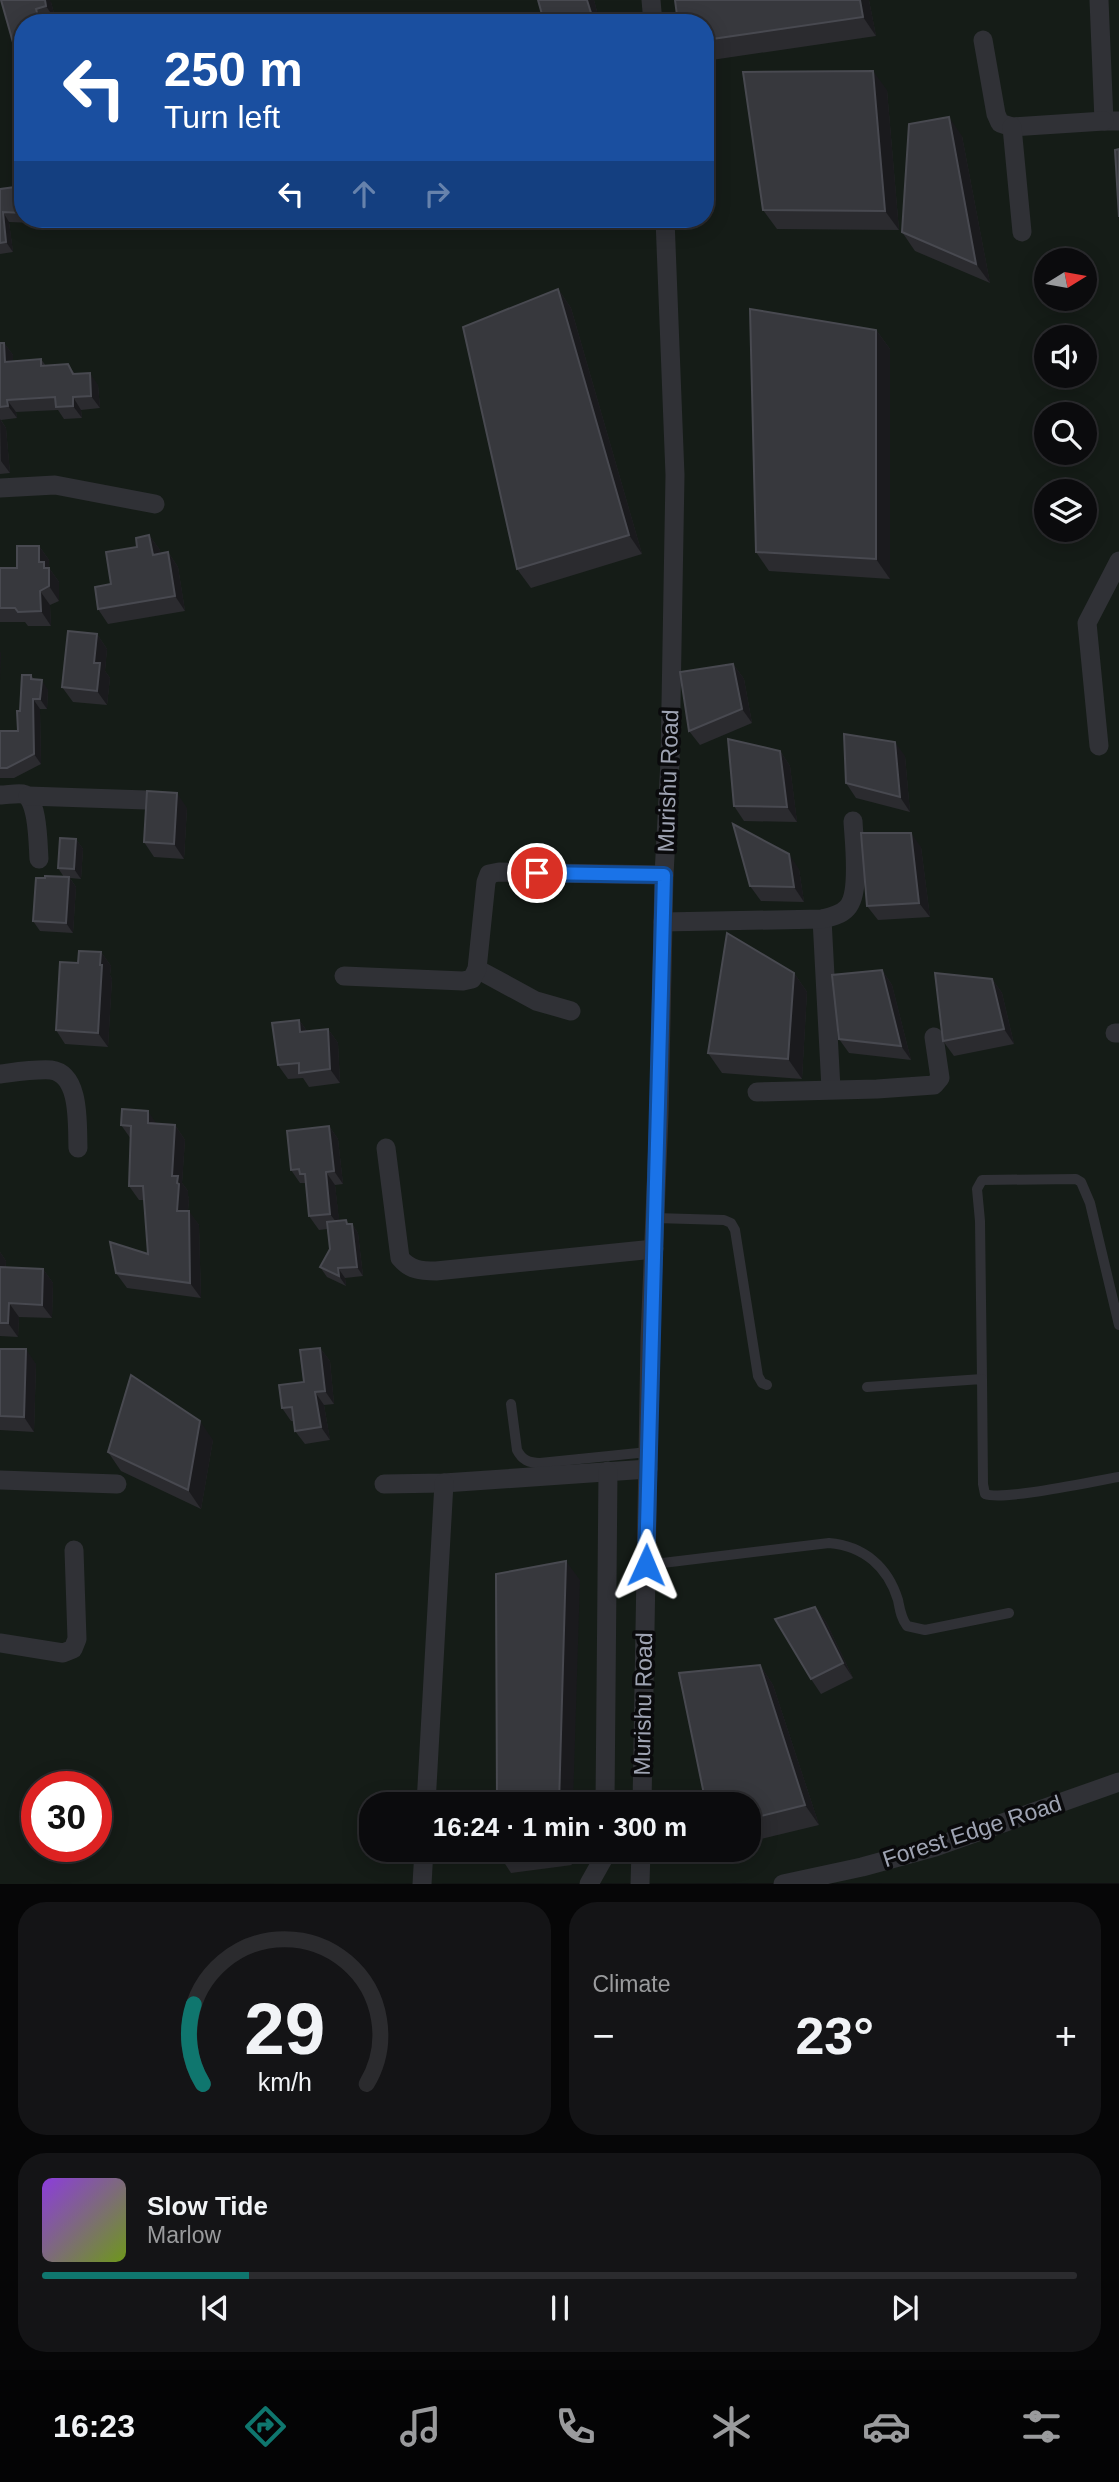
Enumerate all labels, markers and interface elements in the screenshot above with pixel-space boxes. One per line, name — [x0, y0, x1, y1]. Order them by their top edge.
icon: left — [49, 42, 140, 133]
text: 250 m — [164, 42, 303, 96]
text: Turn left — [164, 99, 280, 135]
icon: left — [272, 175, 310, 213]
icon: ahead — [345, 175, 383, 213]
icon: right — [418, 175, 456, 213]
north arrow — [1034, 248, 1097, 312]
map controls — [1034, 248, 1097, 542]
button: sound — [1034, 325, 1097, 388]
button: search — [1034, 402, 1097, 465]
button: layers — [1034, 479, 1097, 542]
street label: Murishu Road — [653, 709, 683, 853]
pin — [507, 843, 567, 903]
icon: arrive — [518, 854, 556, 892]
position arrow — [609, 1528, 683, 1602]
street label: Murishu Road — [629, 1632, 657, 1776]
speed limit sign: 30 — [21, 1771, 112, 1862]
street label: Forest Edge Road — [879, 1790, 1065, 1872]
text: 16:24 · 1 min · 300 m — [433, 1812, 687, 1842]
text: Climate — [593, 1971, 670, 1997]
text: 29 — [244, 1989, 325, 2070]
text: 23° — [795, 2007, 874, 2065]
text: − — [593, 2015, 615, 2057]
text: + — [1055, 2015, 1077, 2057]
text: km/h — [257, 2068, 311, 2096]
text: Slow Tide — [147, 2191, 268, 2221]
text: Marlow — [147, 2222, 221, 2248]
icon: previous — [196, 2289, 234, 2327]
icon: pause — [541, 2289, 579, 2327]
icon: next — [886, 2289, 924, 2327]
icon: directions — [241, 2402, 290, 2451]
icon: music — [396, 2402, 445, 2451]
icon: phone — [551, 2402, 600, 2451]
icon: climate — [707, 2402, 756, 2451]
icon: car — [862, 2402, 911, 2451]
icon: filters — [1017, 2402, 1066, 2451]
text: 16:23 — [53, 2408, 135, 2444]

